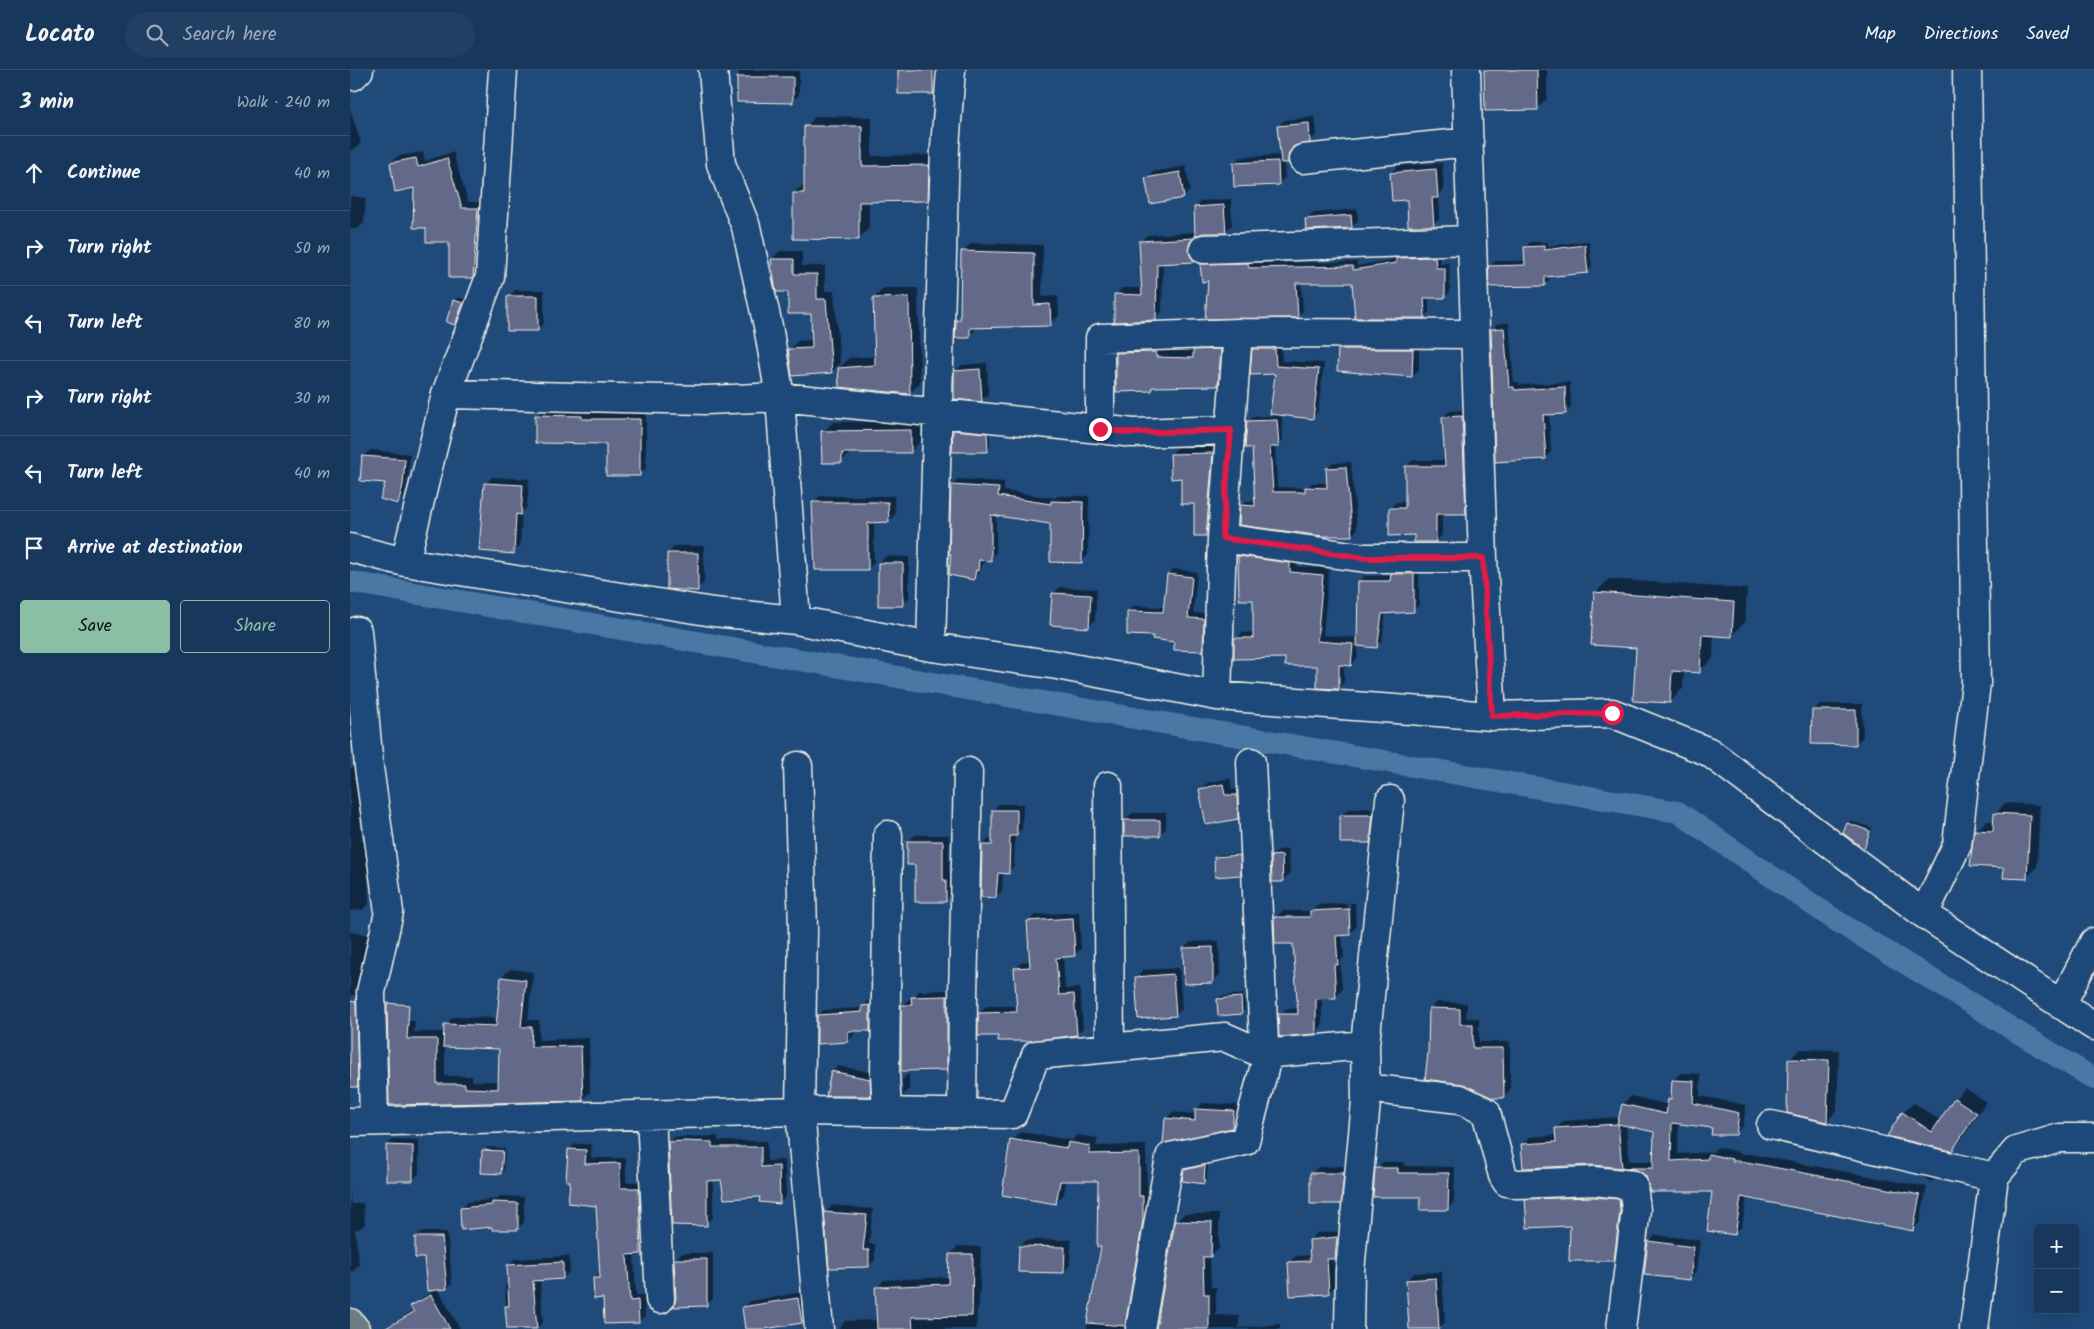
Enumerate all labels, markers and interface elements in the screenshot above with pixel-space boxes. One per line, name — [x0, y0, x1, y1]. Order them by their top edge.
search box — [125, 12, 475, 57]
text: Locato — [25, 15, 95, 54]
text: Search here — [183, 20, 276, 50]
text: Map — [1864, 20, 1896, 49]
text: Directions — [1924, 20, 1998, 49]
text: Saved — [2026, 20, 2069, 49]
icon: search — [143, 21, 171, 49]
text: 3 min — [20, 86, 74, 119]
text: Walk · 240 m — [237, 90, 330, 115]
text: Continue — [67, 158, 140, 188]
icon: ahead — [20, 159, 48, 187]
text: 40 m — [294, 161, 330, 186]
text: Turn right — [67, 233, 152, 263]
icon: right — [20, 234, 48, 262]
text: 50 m — [294, 236, 330, 261]
text: Turn left — [67, 308, 142, 338]
icon: left — [20, 309, 48, 337]
text: 80 m — [293, 311, 330, 336]
text: Turn right — [67, 383, 152, 413]
icon: right — [20, 384, 48, 412]
text: 30 m — [294, 386, 330, 411]
route end — [1089, 418, 1112, 441]
text: Turn left — [67, 458, 142, 488]
icon: left — [20, 459, 48, 487]
text: 40 m — [294, 461, 330, 486]
text: Arrive at destination — [67, 533, 243, 563]
icon: arrive — [20, 534, 48, 562]
button: Save — [20, 600, 170, 653]
button: Share — [180, 600, 330, 653]
route start — [1601, 702, 1624, 725]
map controls — [2034, 1224, 2079, 1314]
button: + — [2034, 1224, 2079, 1269]
button: − — [2034, 1269, 2079, 1314]

